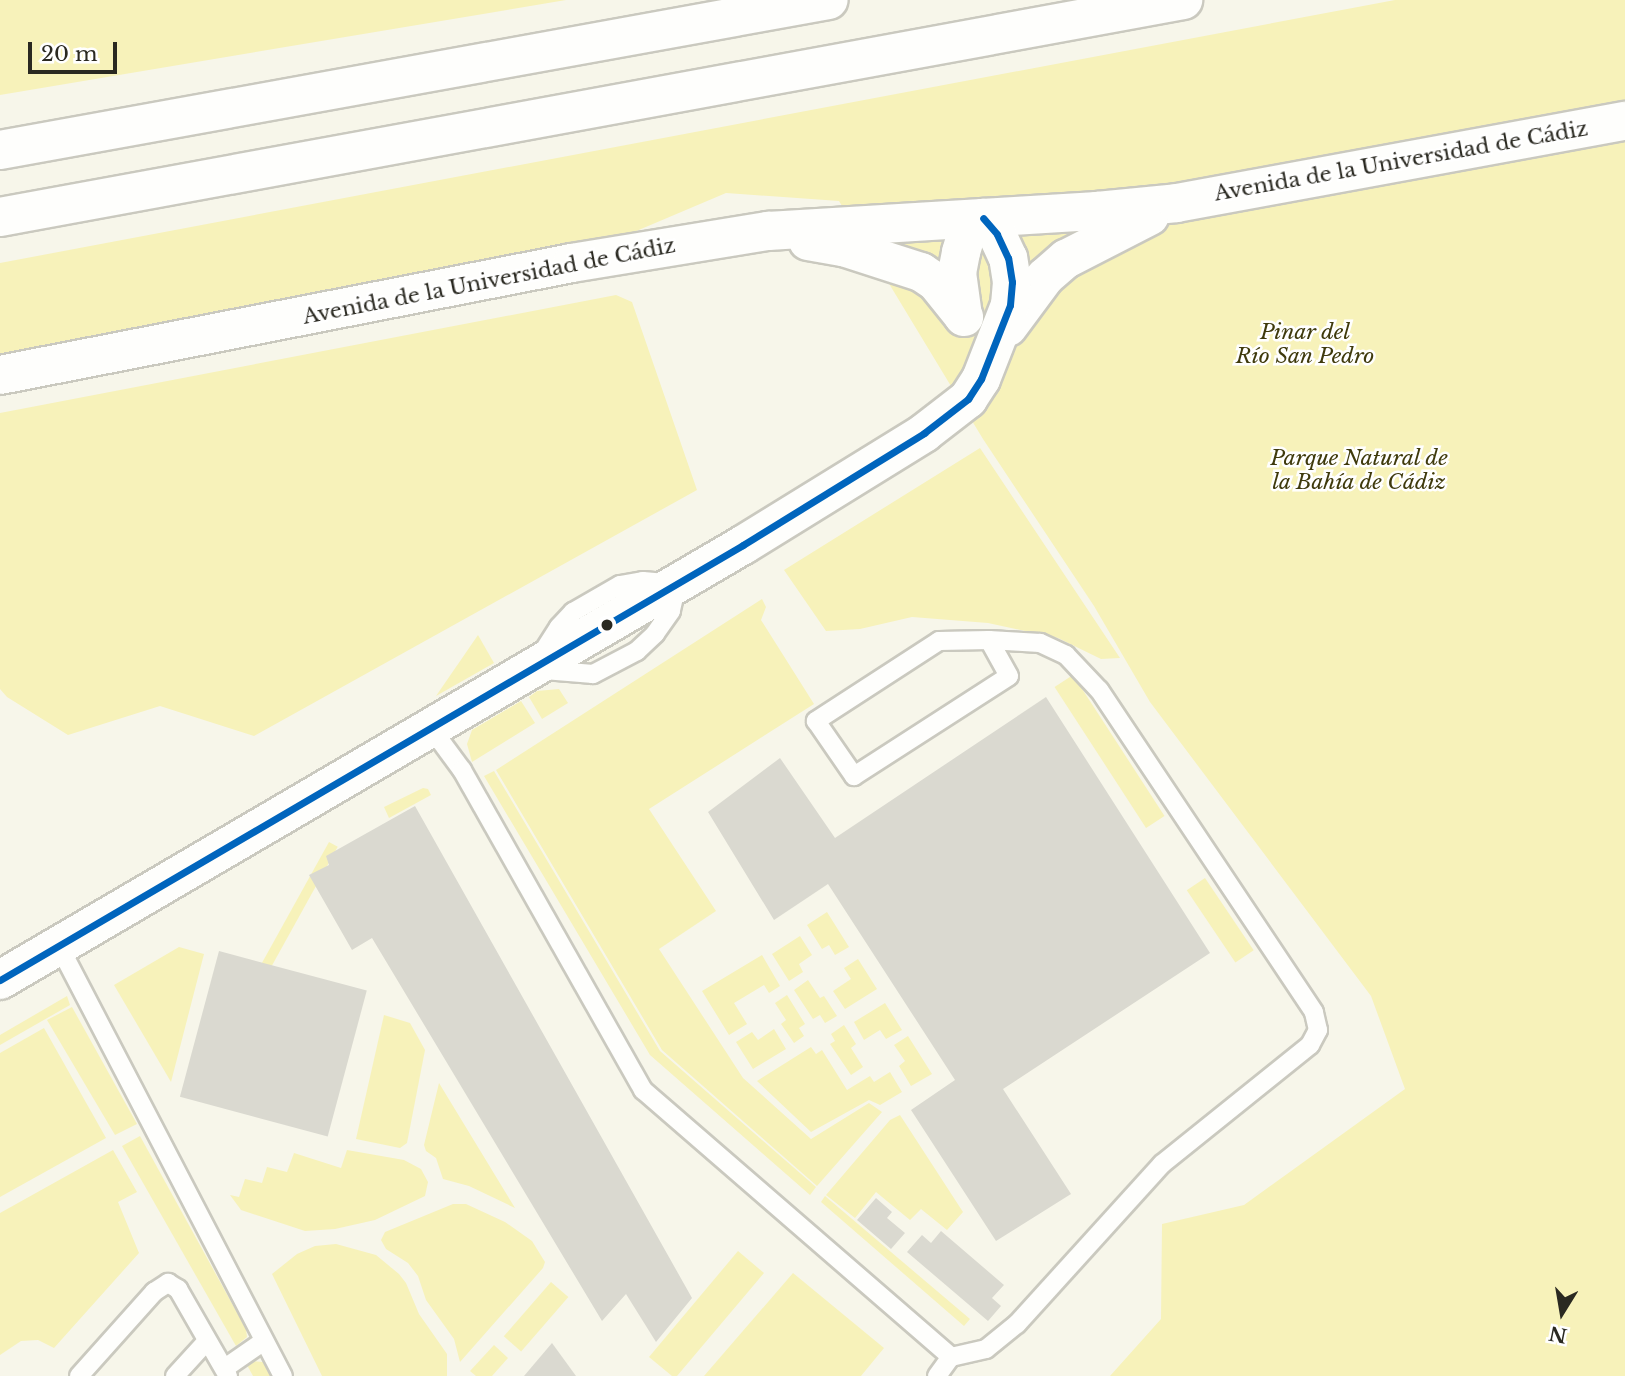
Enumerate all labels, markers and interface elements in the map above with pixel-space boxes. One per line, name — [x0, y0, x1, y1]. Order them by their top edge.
scale bar — [32, 28, 121, 72]
text: 20 m — [41, 41, 98, 67]
street label: Avenida de la Universidad de Cádiz — [1212, 116, 1590, 206]
street label: Avenida de la Universidad de Cádiz — [300, 232, 678, 330]
park label: Pinar del Río San Pedro — [1235, 319, 1375, 369]
park label: Parque Natural de la Bahía de Cádiz — [1270, 445, 1448, 495]
unlabelled marker — [600, 618, 614, 632]
north arrow — [1527, 1278, 1597, 1348]
text: N — [1547, 1321, 1569, 1347]

